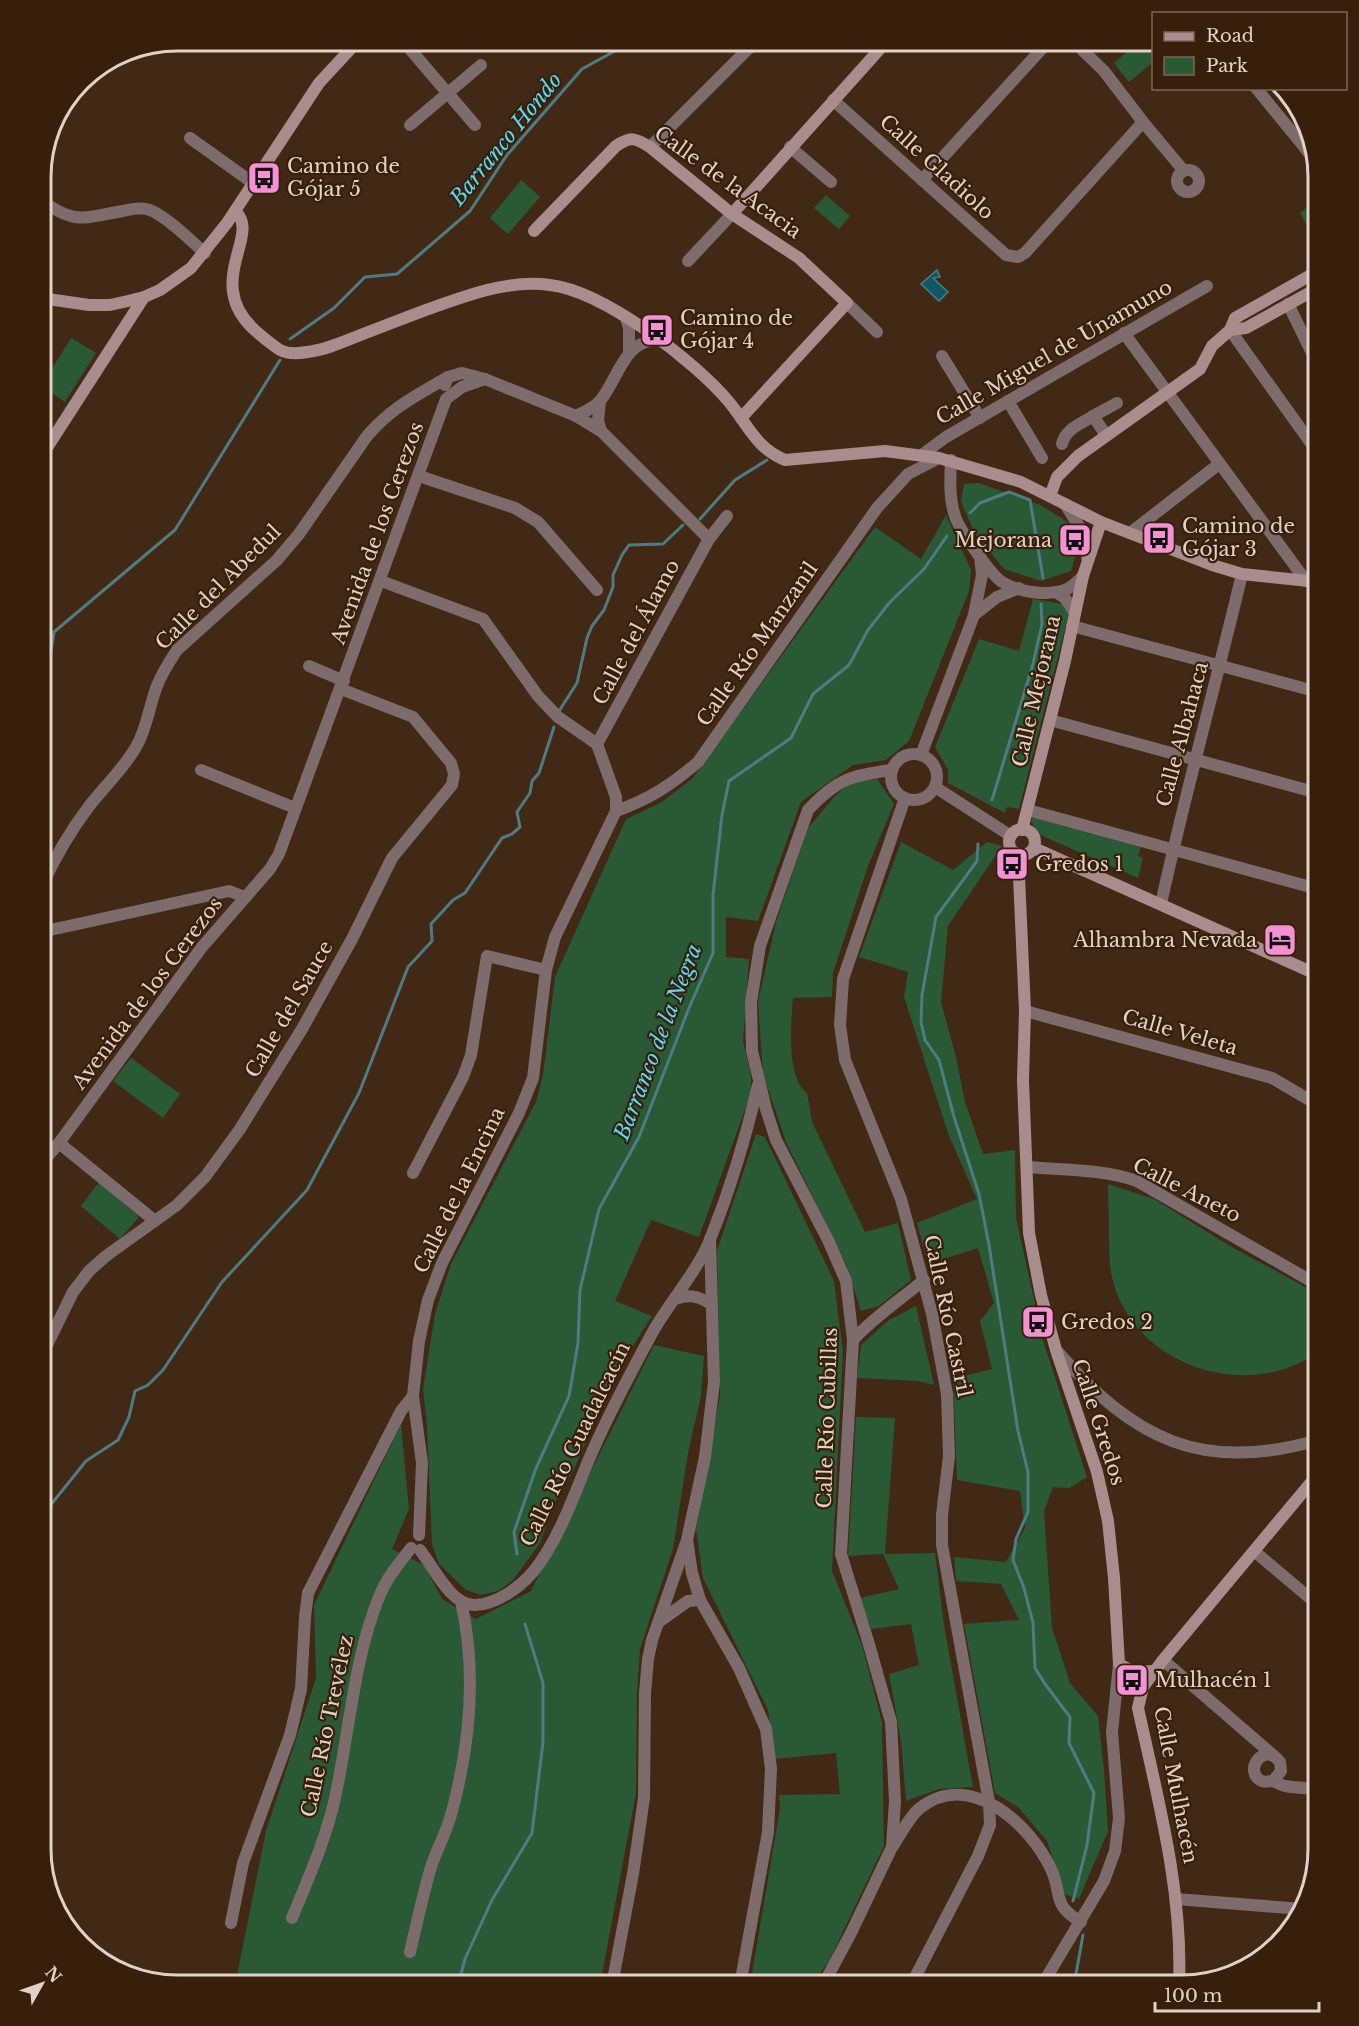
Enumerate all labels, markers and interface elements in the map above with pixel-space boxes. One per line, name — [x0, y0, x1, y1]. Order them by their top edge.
legend — [1152, 12, 1347, 90]
text: Road — [1206, 25, 1254, 47]
text: Park — [1206, 55, 1248, 77]
water label: Barranco Hondo — [444, 67, 568, 211]
street label: Calle Gladiolo — [875, 109, 999, 225]
street label: Calle de la Acacia — [650, 121, 807, 244]
place label: Camino de Gójar 5 — [287, 154, 400, 201]
bus stop icon: Camino de Gójar 5 — [246, 160, 282, 196]
street label: Calle Miguel de Unamuno — [932, 274, 1176, 430]
place label: Camino de Gójar 4 — [680, 306, 793, 353]
bus stop icon: Camino de Gójar 4 — [639, 312, 675, 348]
street label: Avenida de los Cerezos — [325, 419, 428, 648]
place label: Camino de Gójar 3 — [1182, 514, 1295, 561]
street label: Calle del Abedul — [150, 519, 286, 655]
bus stop icon: Camino de Gójar 3 — [1141, 520, 1177, 556]
bus stop icon: Mejorana — [1057, 522, 1093, 558]
place label: Mejorana — [955, 528, 1053, 552]
street label: Calle del Álamo — [587, 555, 684, 709]
street label: Calle Río Manzanil — [691, 557, 823, 731]
street label: Calle Mejorana — [1007, 612, 1065, 769]
street label: Calle Albahaca — [1151, 658, 1213, 809]
bus stop icon: Gredos 1 — [994, 846, 1030, 882]
place label: Gredos 1 — [1035, 852, 1124, 876]
street label: Avenida de los Cerezos — [66, 892, 227, 1095]
hotel icon: Alhambra Nevada — [1262, 922, 1298, 958]
place label: Alhambra Nevada — [1072, 928, 1258, 952]
street label: Calle del Sauce — [240, 936, 338, 1082]
water label: Barranco de la Negra — [608, 940, 707, 1145]
street label: Calle Veleta — [1120, 1004, 1241, 1060]
street label: Calle de la Encina — [408, 1102, 510, 1277]
street label: Calle Aneto — [1129, 1153, 1245, 1227]
street label: Calle Río Castril — [919, 1233, 977, 1399]
bus stop icon: Gredos 2 — [1020, 1304, 1056, 1340]
place label: Gredos 2 — [1061, 1310, 1153, 1334]
street label: Calle Río Cubillas — [812, 1327, 842, 1509]
street label: Calle Río Guadalcacín — [515, 1338, 635, 1550]
street label: Calle Gredos — [1067, 1356, 1131, 1488]
street label: Calle Río Trevélez — [296, 1633, 358, 1819]
bus stop icon: Mulhacén 1 — [1114, 1662, 1150, 1698]
place label: Mulhacén 1 — [1155, 1668, 1272, 1692]
street label: Calle Mulhacén — [1149, 1704, 1203, 1866]
north arrow — [12, 1954, 72, 2014]
text: N — [41, 1962, 66, 1987]
scale bar — [1155, 1975, 1318, 2013]
text: 100 m — [1164, 1985, 1222, 2007]

